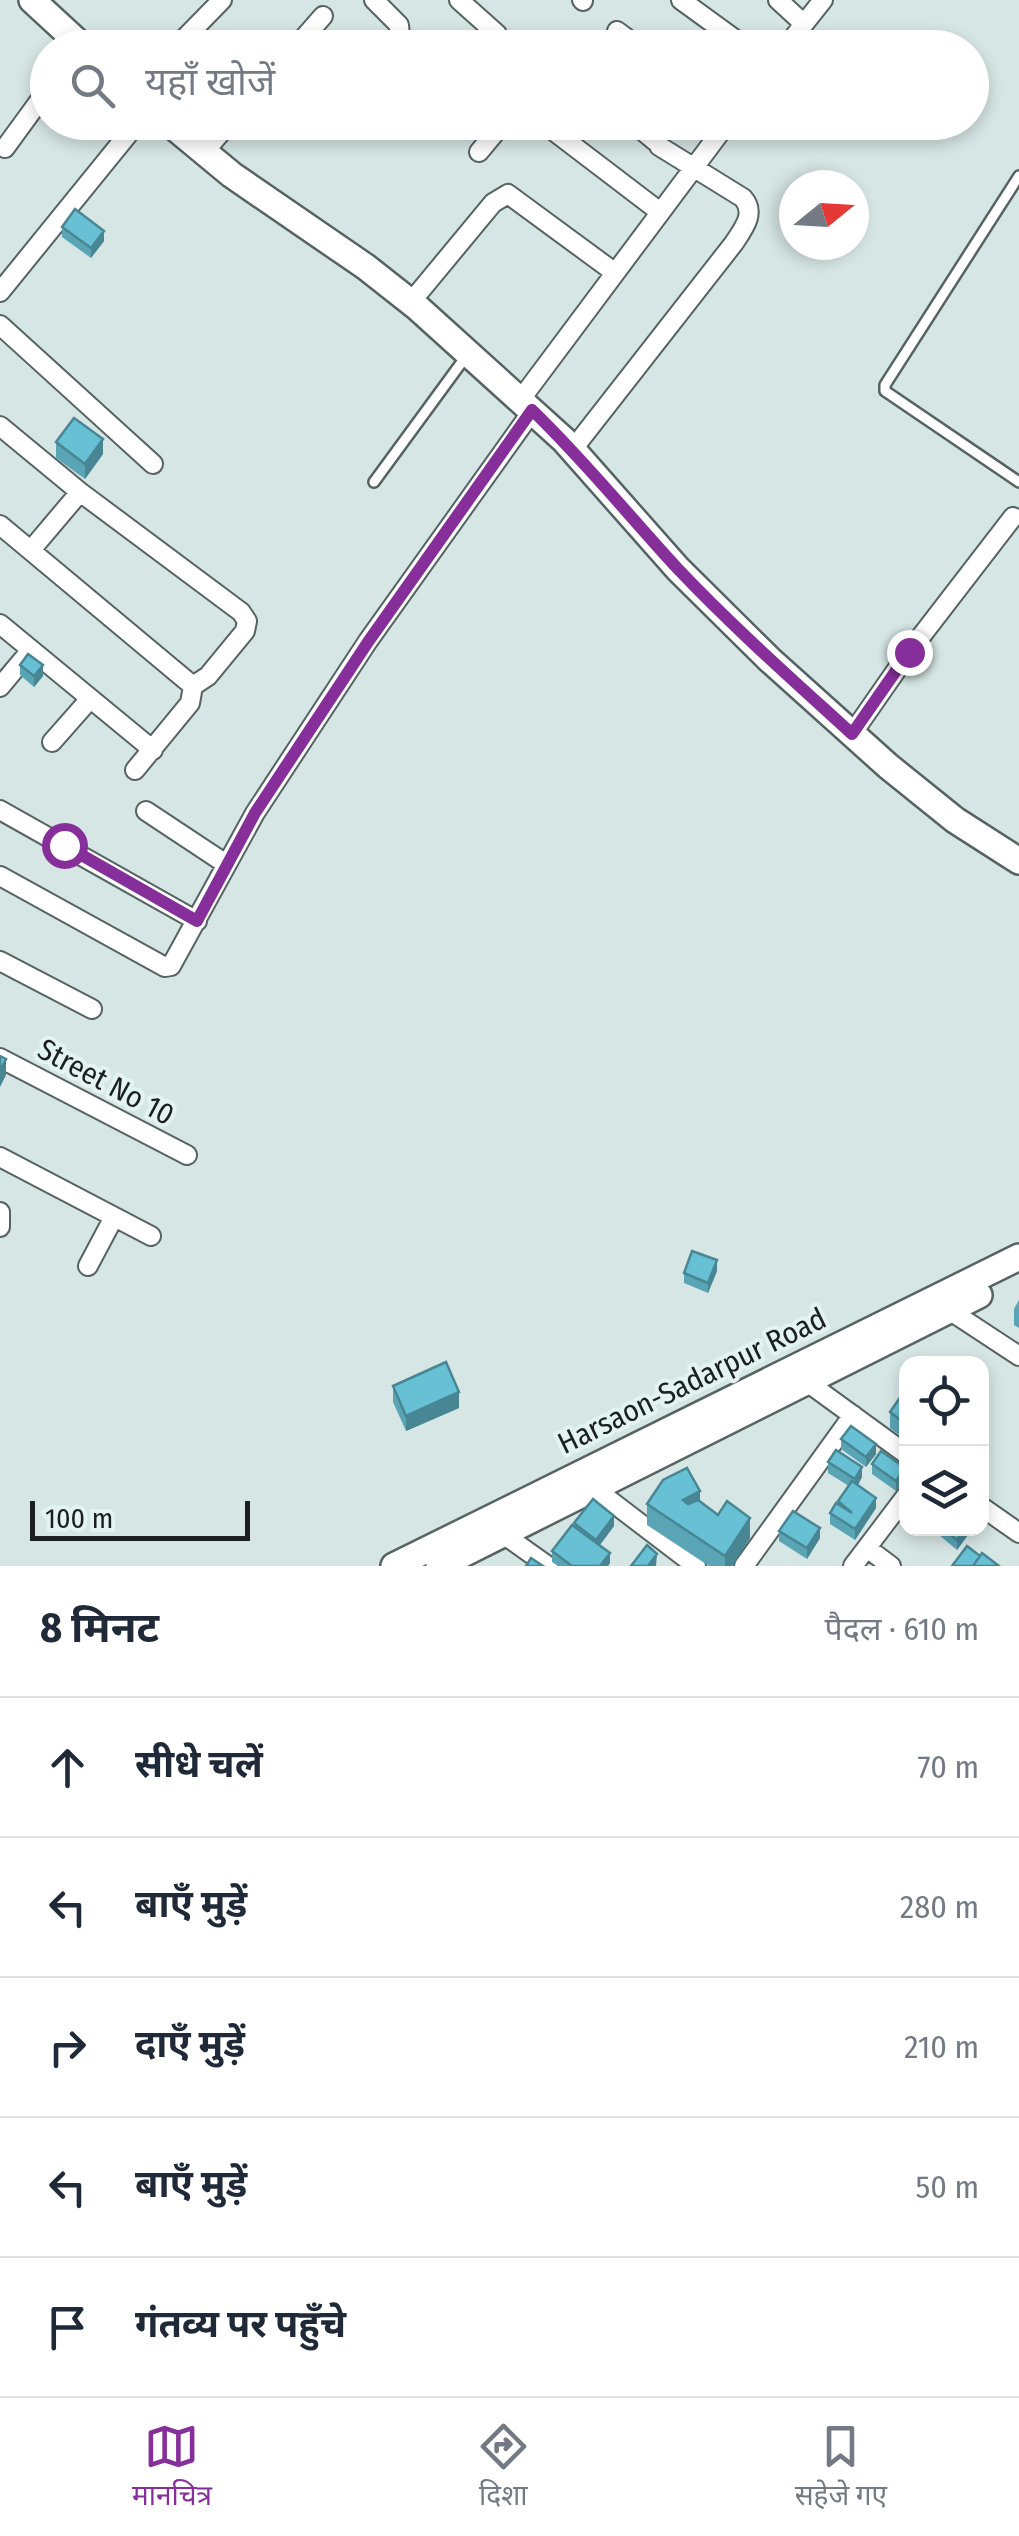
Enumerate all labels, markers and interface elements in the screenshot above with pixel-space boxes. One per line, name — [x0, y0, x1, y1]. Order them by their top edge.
search box — [30, 30, 989, 140]
icon: search — [65, 58, 120, 113]
text: यहाँ खोजें — [145, 59, 275, 105]
north arrow — [779, 170, 869, 260]
route end — [887, 630, 933, 676]
route start — [42, 823, 88, 869]
street label: Street No 10 — [32, 1031, 180, 1133]
street label: Harsaon-Sadarpur Road — [552, 1300, 832, 1462]
map controls — [899, 1356, 989, 1536]
button: locate — [899, 1356, 989, 1446]
button: layers — [899, 1446, 989, 1536]
scale bar — [30, 1496, 250, 1540]
text: 100 m — [45, 1502, 113, 1535]
text: 8 मिनट — [40, 1603, 159, 1653]
text: पैदल · 610 m — [825, 1610, 979, 1648]
icon: ahead — [40, 1740, 95, 1795]
text: सीधे चलें — [135, 1741, 263, 1787]
text: 70 m — [918, 1748, 979, 1786]
icon: left — [40, 1880, 95, 1935]
text: बाएँ मुड़ें — [135, 1881, 247, 1927]
text: 280 m — [900, 1888, 979, 1926]
icon: right — [40, 2020, 95, 2075]
text: दाएँ मुड़ें — [135, 2021, 245, 2067]
text: 210 m — [904, 2028, 979, 2066]
icon: left — [40, 2160, 95, 2215]
text: बाएँ मुड़ें — [135, 2161, 247, 2207]
text: 50 m — [916, 2168, 979, 2206]
icon: arrive — [40, 2300, 95, 2355]
text: गंतव्य पर पहुँचे — [135, 2301, 346, 2347]
tab: मानचित्र — [132, 2419, 212, 2516]
tab: दिशा — [476, 2419, 531, 2516]
tab: सहेजे गए — [795, 2419, 887, 2516]

